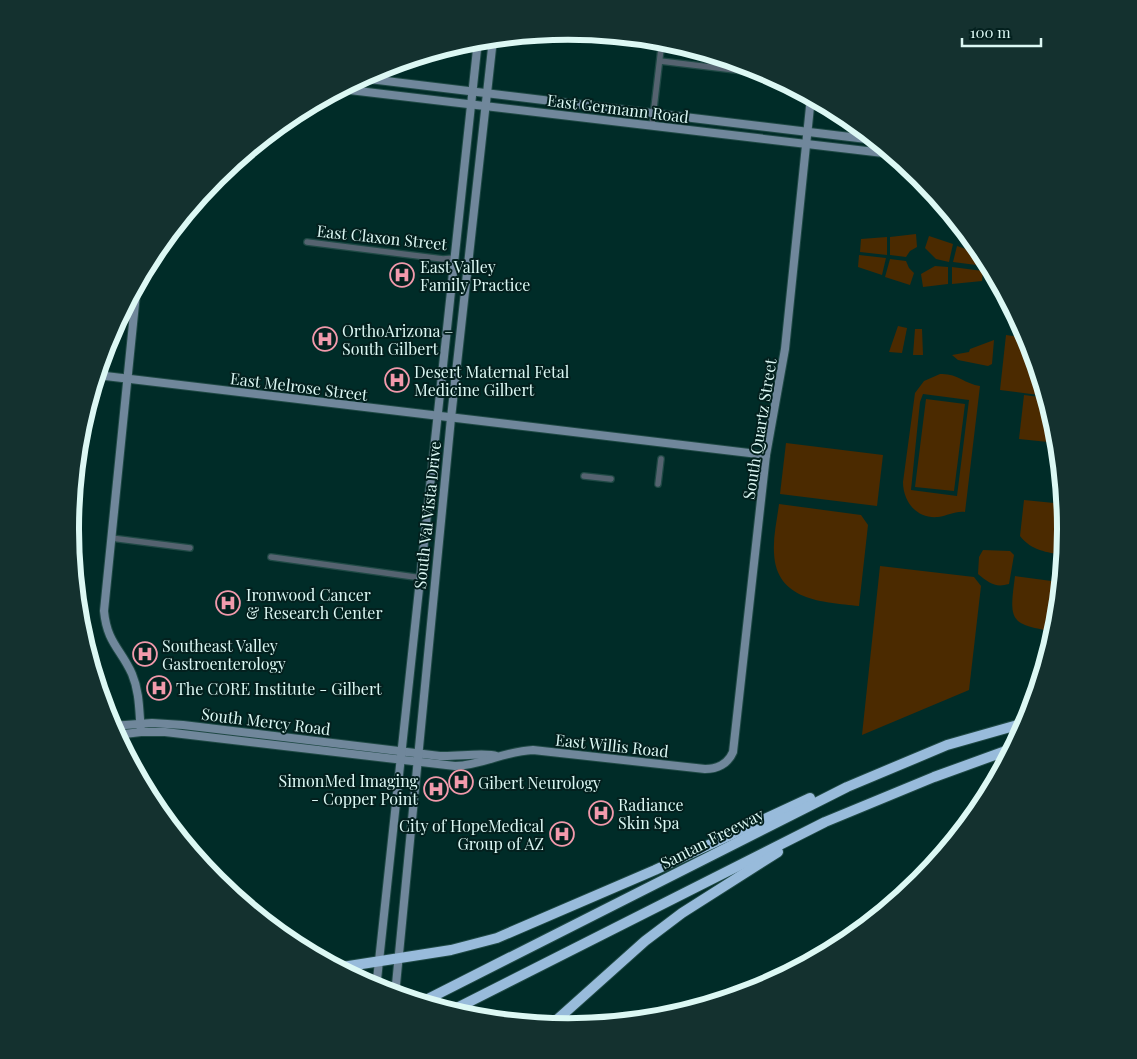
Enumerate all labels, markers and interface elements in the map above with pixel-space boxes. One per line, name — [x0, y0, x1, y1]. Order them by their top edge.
scale bar — [962, 15, 1041, 47]
text: 100 m — [970, 22, 1011, 42]
street label: East Germann Road — [546, 89, 690, 127]
street label: East Claxon Street — [316, 220, 449, 254]
place label: East Valley Family Practice — [420, 256, 530, 295]
hospital icon: East Valley Family Practice — [389, 262, 415, 288]
place label: OrthoArizona – South Gilbert — [342, 320, 453, 359]
hospital icon: OrthoArizona – South Gilbert — [312, 326, 338, 352]
street label: South Quartz Street — [738, 357, 781, 501]
place label: Desert Maternal Fetal Medicine Gilbert — [414, 361, 570, 400]
street label: East Melrose Street — [229, 367, 369, 405]
hospital icon: Desert Maternal Fetal Medicine Gilbert — [384, 367, 410, 393]
street label: South Val Vista Drive — [409, 440, 445, 590]
place label: Ironwood Cancer & Research Center — [246, 584, 383, 623]
hospital icon: Ironwood Cancer & Research Center — [215, 590, 241, 616]
place label: Southeast Valley Gastroenterology — [162, 635, 286, 674]
hospital icon: Southeast Valley Gastroenterology — [132, 641, 158, 667]
hospital icon: The CORE Institute - Gilbert — [146, 675, 172, 701]
place label: The CORE Institute - Gilbert — [176, 678, 382, 699]
street label: South Mercy Road — [200, 703, 332, 739]
street label: East Willis Road — [554, 729, 670, 761]
hospital icon: Gibert Neurology — [448, 769, 474, 795]
place label: SimonMed Imaging - Copper Point — [279, 770, 419, 809]
place label: Gibert Neurology — [478, 772, 601, 793]
hospital icon: SimonMed Imaging - Copper Point — [423, 776, 449, 802]
place label: Radiance Skin Spa — [618, 794, 684, 833]
hospital icon: Radiance Skin Spa — [588, 800, 614, 826]
street label: Santan Freeway — [657, 803, 767, 873]
place label: City of HopeMedical Group of AZ — [399, 815, 544, 854]
hospital icon: City of HopeMedical Group of AZ — [549, 821, 575, 847]

